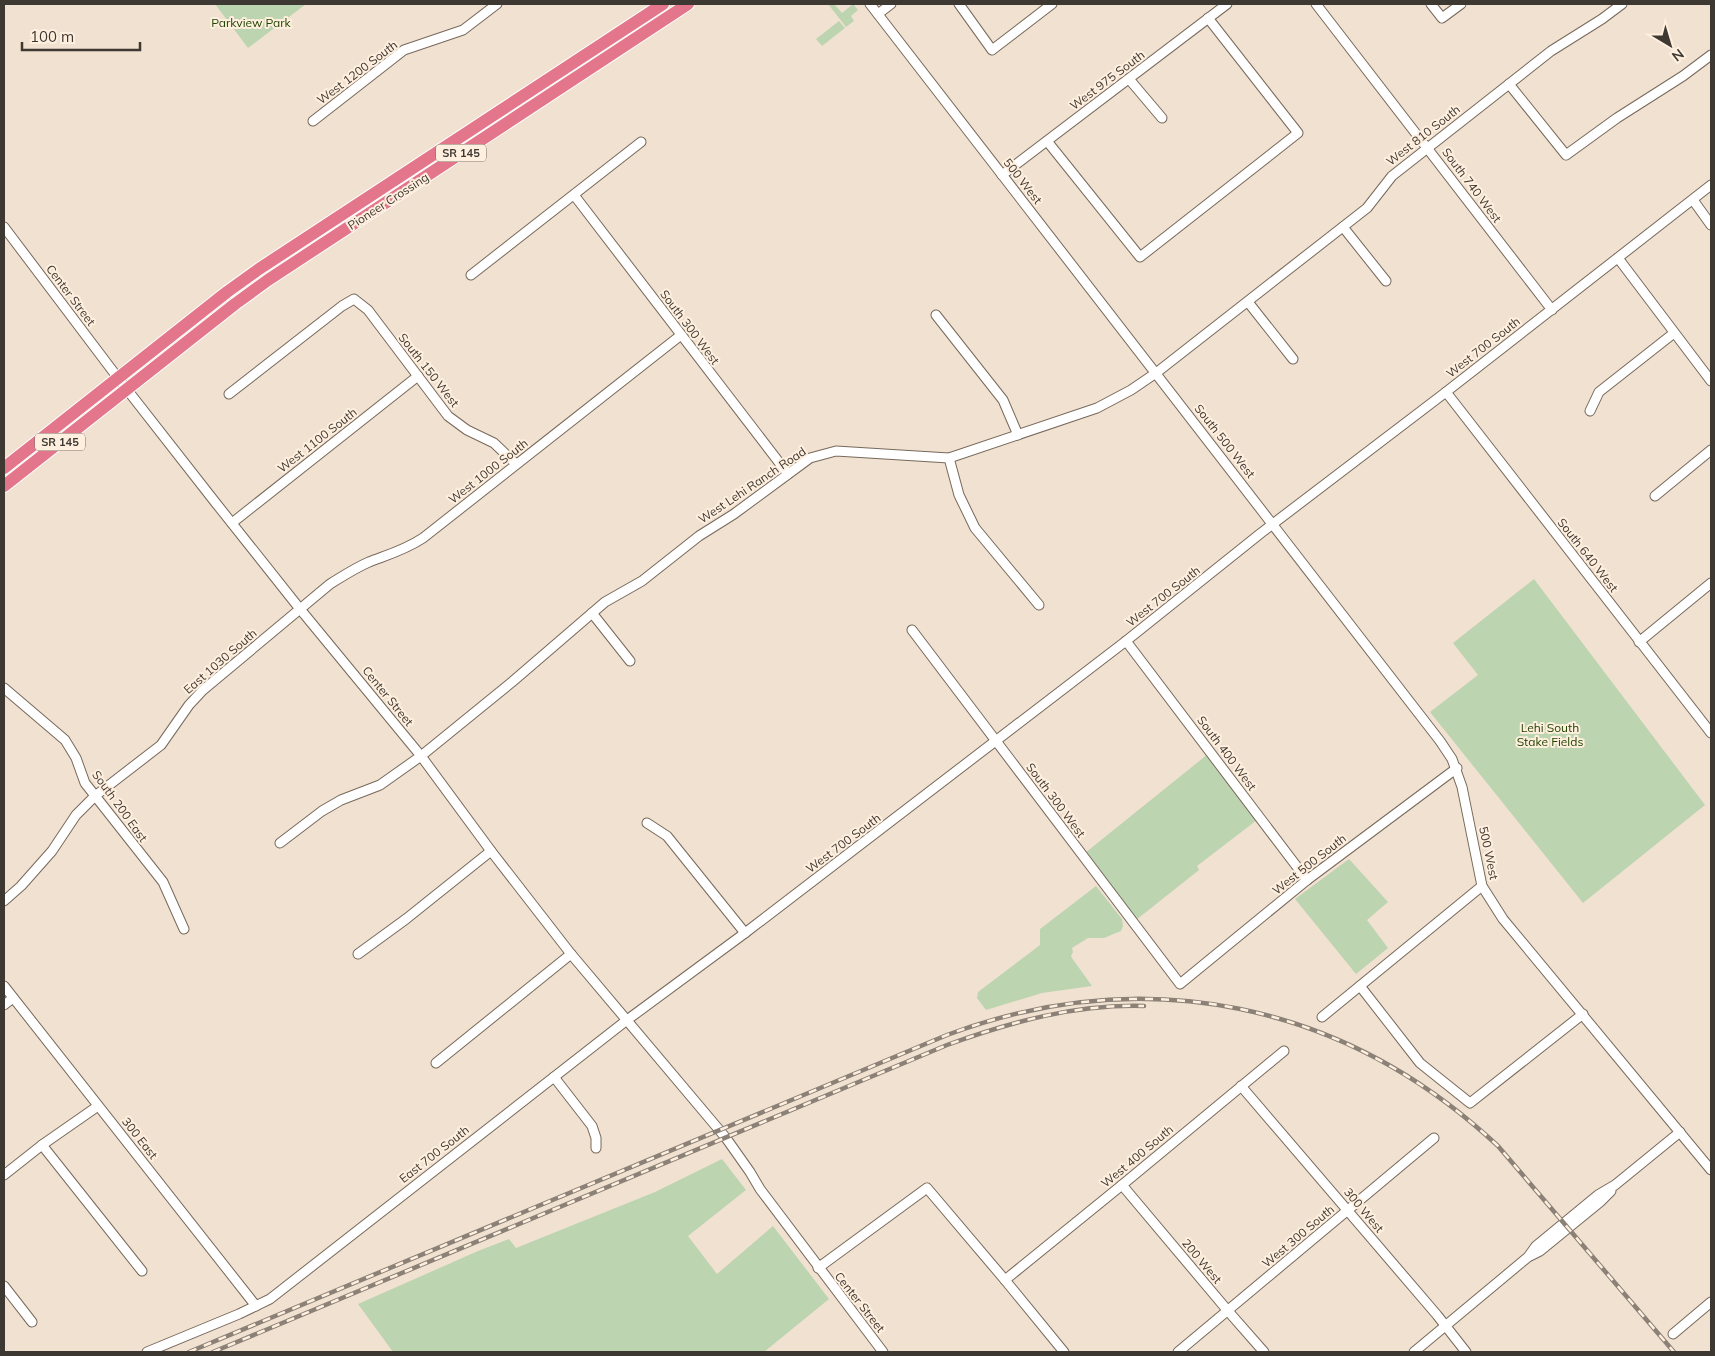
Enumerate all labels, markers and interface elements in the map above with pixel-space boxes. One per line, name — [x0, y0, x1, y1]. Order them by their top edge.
park label: Parkview Park — [211, 15, 292, 30]
scale bar — [22, 20, 140, 52]
north arrow — [1645, 20, 1695, 70]
text: 100 m — [30, 27, 74, 46]
street label: West 1200 South — [314, 37, 400, 107]
text: N — [1668, 45, 1688, 66]
street label: West 975 South — [1067, 47, 1147, 113]
street label: West 810 South — [1383, 102, 1463, 168]
road number: SR 145 — [436, 144, 486, 162]
street label: South 740 West — [1439, 145, 1505, 225]
street label: 500 West — [1000, 155, 1046, 207]
street label: Pioneer Crossing — [345, 169, 431, 233]
street label: Center Street — [43, 261, 99, 329]
street label: South 300 West — [657, 287, 723, 367]
street label: West 700 South — [1443, 314, 1523, 380]
street label: South 150 West — [396, 330, 462, 410]
street label: South 500 West — [1192, 401, 1258, 481]
street label: West 1100 South — [274, 404, 360, 476]
road number: SR 145 — [35, 434, 85, 451]
street label: West 1000 South — [445, 435, 531, 507]
street label: West Lehi Ranch Road — [695, 443, 809, 527]
street label: South 640 West — [1555, 515, 1621, 595]
street label: West 700 South — [1123, 563, 1203, 629]
street label: East 1030 South — [180, 625, 260, 697]
street label: Center Street — [359, 663, 417, 729]
street label: South 400 West — [1194, 713, 1260, 793]
park label: Lehi South Stake Fields — [1517, 720, 1583, 749]
street label: South 300 West — [1023, 760, 1089, 840]
street label: South 200 East — [89, 767, 151, 845]
street label: West 700 South — [803, 810, 883, 876]
street label: 500 West — [1476, 825, 1502, 881]
street label: West 500 South — [1269, 831, 1349, 897]
street label: 300 East — [119, 1114, 161, 1162]
street label: West 400 South — [1098, 1121, 1176, 1191]
street label: East 700 South — [396, 1122, 472, 1186]
street label: 300 West — [1341, 1184, 1387, 1236]
street label: West 300 South — [1259, 1201, 1337, 1271]
street label: 200 West — [1179, 1235, 1225, 1287]
street label: Center Street — [832, 1269, 888, 1335]

